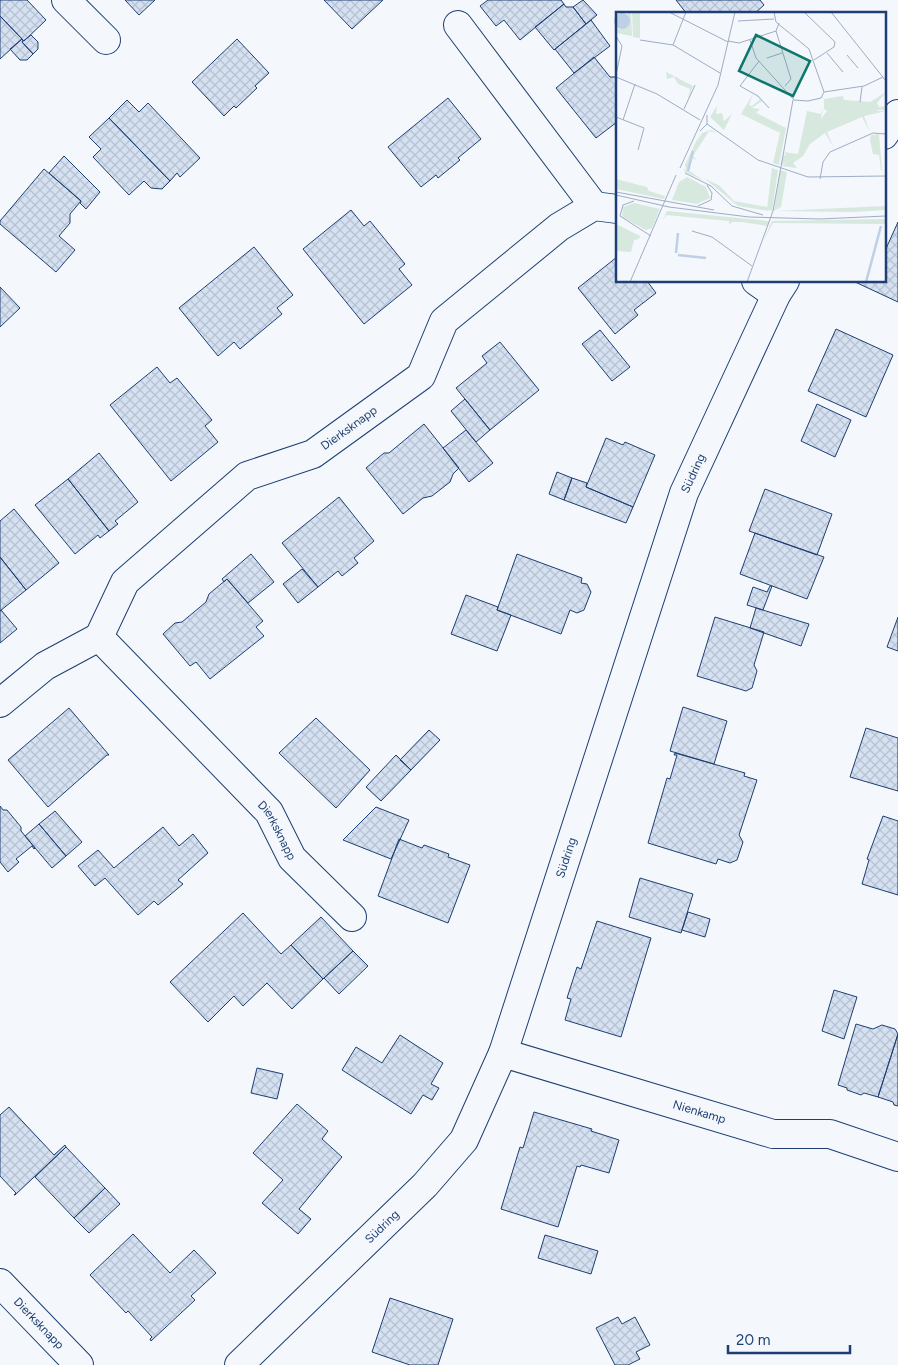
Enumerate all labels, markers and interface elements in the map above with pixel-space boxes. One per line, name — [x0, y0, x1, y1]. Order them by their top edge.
inset map — [616, 12, 886, 282]
street label: Dierksknapp — [318, 403, 380, 453]
street label: Südring — [678, 451, 708, 495]
street label: Dierksknapp — [255, 798, 299, 863]
street label: Südring — [553, 836, 579, 880]
street label: Nienkamp — [671, 1097, 727, 1126]
street label: Südring — [362, 1207, 402, 1246]
street label: Dierksknapp — [11, 1295, 67, 1352]
scale bar — [728, 1322, 850, 1354]
text: 20 m — [736, 1331, 770, 1349]

